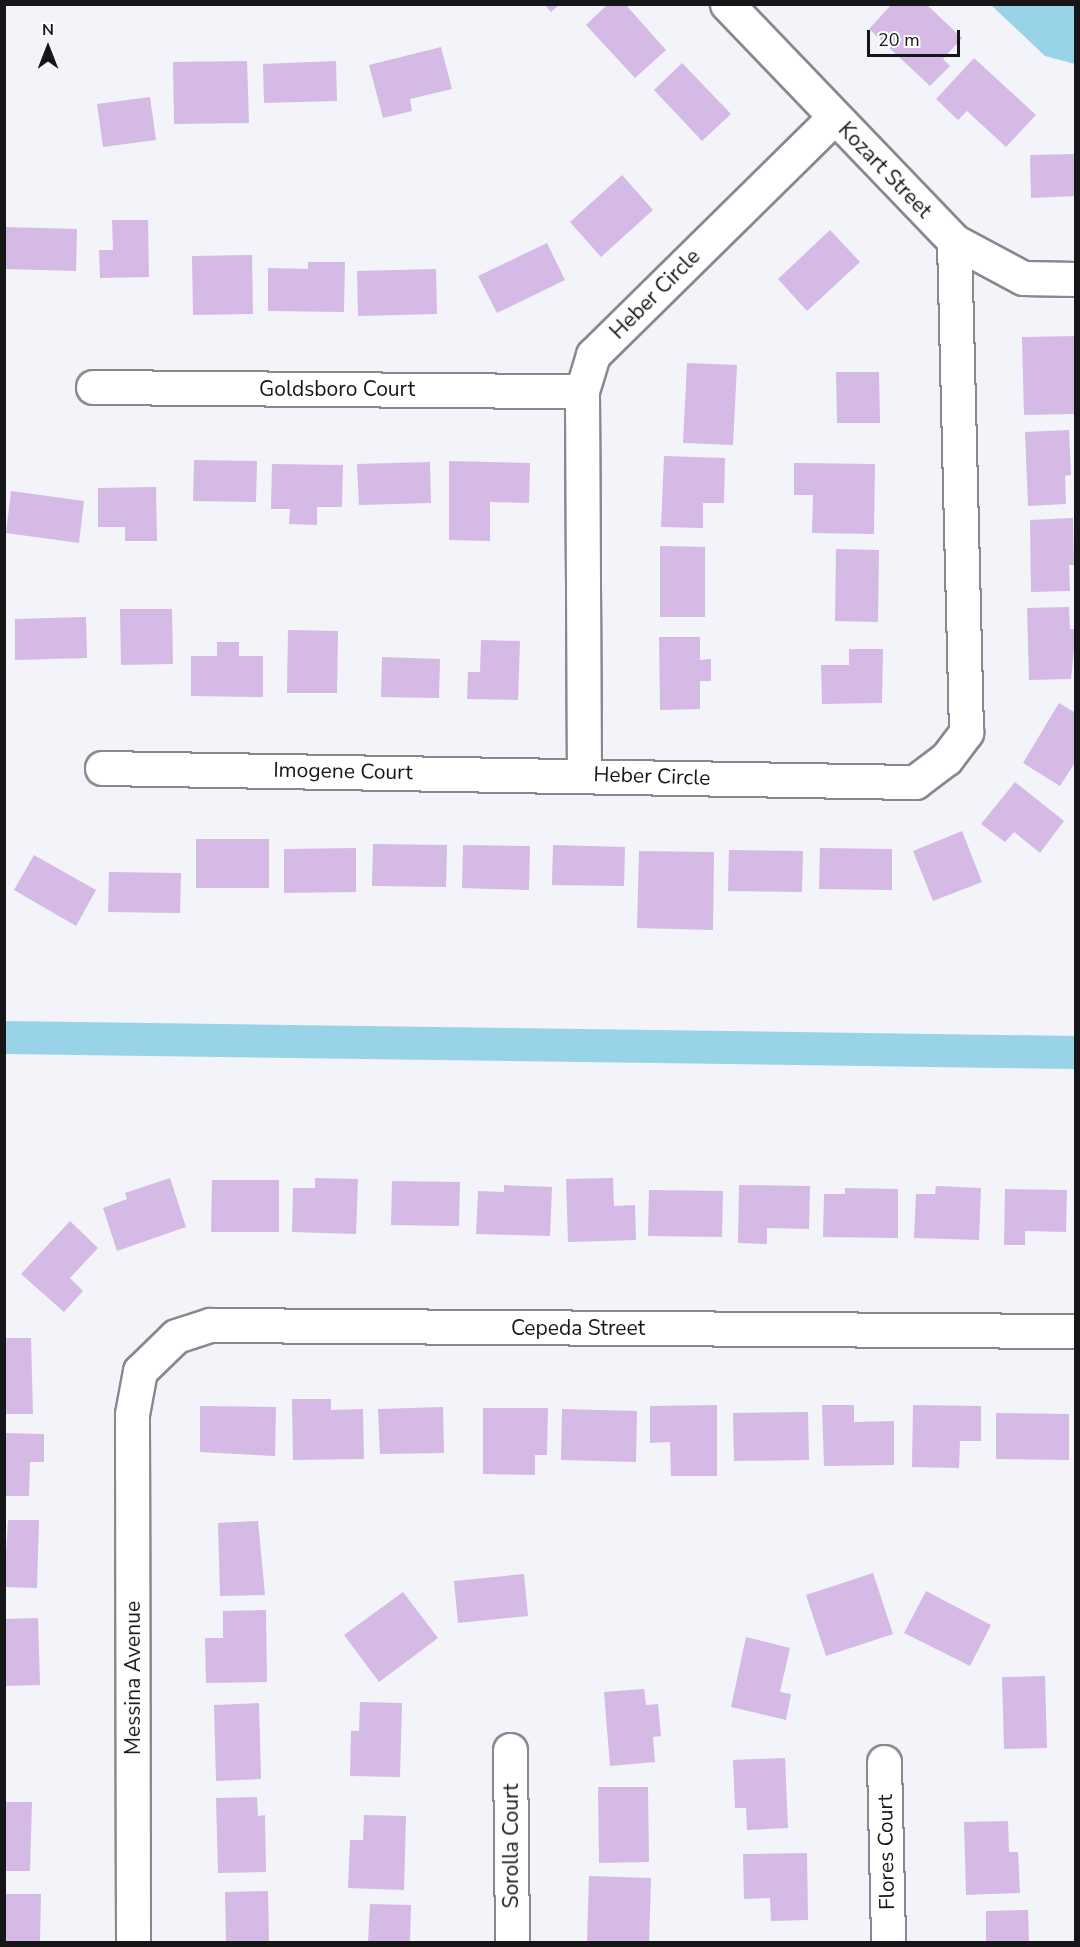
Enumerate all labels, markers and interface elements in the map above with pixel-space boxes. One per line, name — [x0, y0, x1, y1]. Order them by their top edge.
north arrow — [18, 18, 78, 78]
scale bar — [870, 18, 963, 56]
text: N — [42, 19, 54, 41]
text: 20 m — [878, 28, 920, 52]
street label: Kozart Street — [833, 117, 937, 223]
street label: Heber Circle — [605, 244, 705, 344]
street label: Goldsboro Court — [259, 376, 415, 402]
street label: Imogene Court — [273, 757, 413, 785]
street label: Heber Circle — [593, 761, 711, 791]
street label: Cepeda Street — [511, 1315, 645, 1341]
street label: Messina Avenue — [120, 1601, 146, 1755]
street label: Sorolla Court — [498, 1784, 524, 1908]
street label: Flores Court — [872, 1794, 900, 1910]

